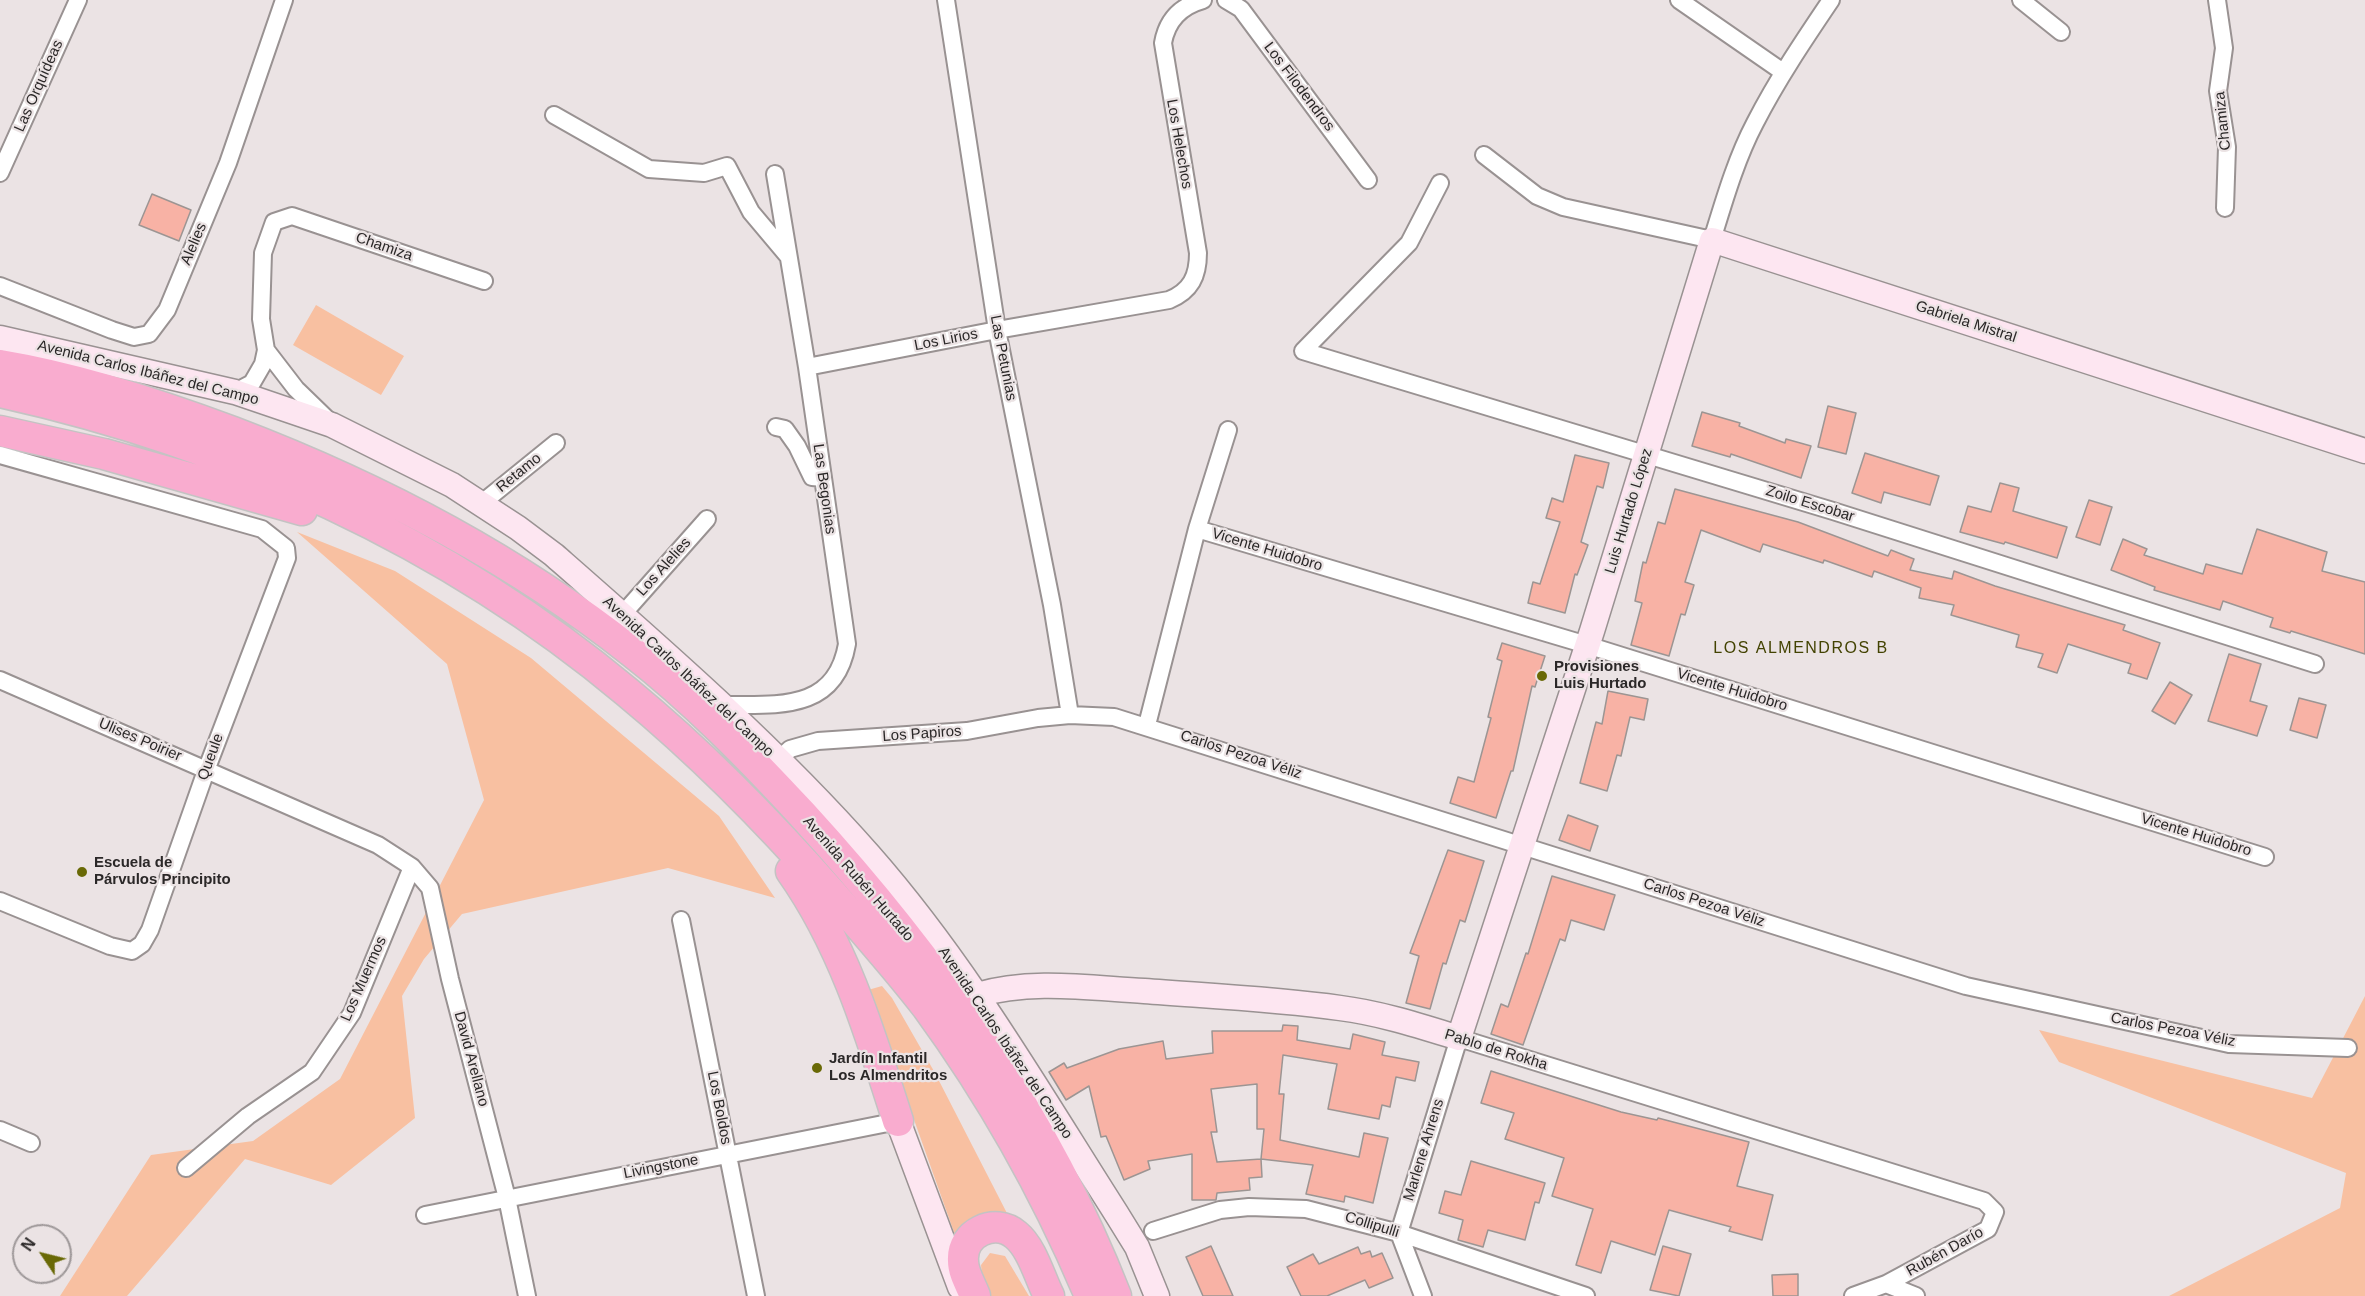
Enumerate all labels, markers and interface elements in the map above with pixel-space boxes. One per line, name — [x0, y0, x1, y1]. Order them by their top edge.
street label: Las Orquídeas — [11, 37, 67, 135]
street label: Los Filodendros — [1260, 39, 1338, 135]
street label: Chamiza — [2211, 91, 2235, 151]
street label: Los Helechos — [1162, 98, 1196, 190]
street label: Alelies — [177, 220, 211, 268]
street label: Chamiza — [353, 229, 415, 265]
street label: Gabriela Mistral — [1913, 297, 2019, 347]
street label: Las Petunias — [986, 314, 1020, 402]
street label: Los Lirios — [913, 325, 979, 355]
street label: Avenida Carlos Ibáñez del Campo — [36, 337, 260, 409]
street label: Las Begonias — [809, 443, 839, 535]
street label: Luis Hurtado López — [1601, 446, 1657, 576]
street label: Retamo — [493, 449, 545, 497]
street label: Zoilo Escobar — [1764, 482, 1856, 526]
street label: Vicente Huidobro — [1209, 525, 1325, 575]
street label: Los Alelies — [633, 534, 695, 600]
street label: Avenida Carlos Ibáñez del Campo — [599, 593, 777, 761]
district label: LOS ALMENDROS B — [1713, 639, 1889, 659]
place label: Provisiones Luis Hurtado — [1554, 658, 1646, 693]
street label: Vicente Huidobro — [1674, 665, 1790, 715]
marker: Provisiones Luis Hurtado — [1535, 669, 1549, 683]
street label: Ulises Poirier — [96, 714, 184, 766]
street label: Los Papiros — [882, 722, 962, 746]
street label: Carlos Pezoa Véliz — [1178, 727, 1304, 783]
street label: Queule — [194, 731, 228, 783]
street label: Vicente Huidobro — [2138, 810, 2254, 860]
street label: Avenida Rubén Hurtado — [799, 813, 917, 945]
place label: Escuela de Párvulos Principito — [94, 854, 231, 889]
marker: Escuela de Párvulos Principito — [75, 865, 89, 879]
street label: Carlos Pezoa Véliz — [1641, 875, 1767, 931]
street label: Los Muermos — [337, 934, 391, 1024]
street label: Avenida Carlos Ibáñez del Campo — [934, 944, 1076, 1142]
street label: Carlos Pezoa Véliz — [2109, 1009, 2237, 1051]
street label: David Arellano — [450, 1010, 492, 1108]
street label: Pablo de Rokha — [1442, 1026, 1550, 1074]
place label: Jardín Infantil Los Almendritos — [829, 1050, 947, 1085]
marker: Jardín Infantil Los Almendritos — [810, 1061, 824, 1075]
street label: Los Boldos — [703, 1070, 735, 1146]
street label: Marlene Ahrens — [1400, 1097, 1448, 1203]
street label: Livingstone — [622, 1151, 700, 1183]
street label: Collipulli — [1343, 1208, 1401, 1242]
north arrow — [12, 1224, 72, 1284]
street label: Rubén Darío — [1903, 1224, 1987, 1280]
text: N — [18, 1235, 39, 1254]

